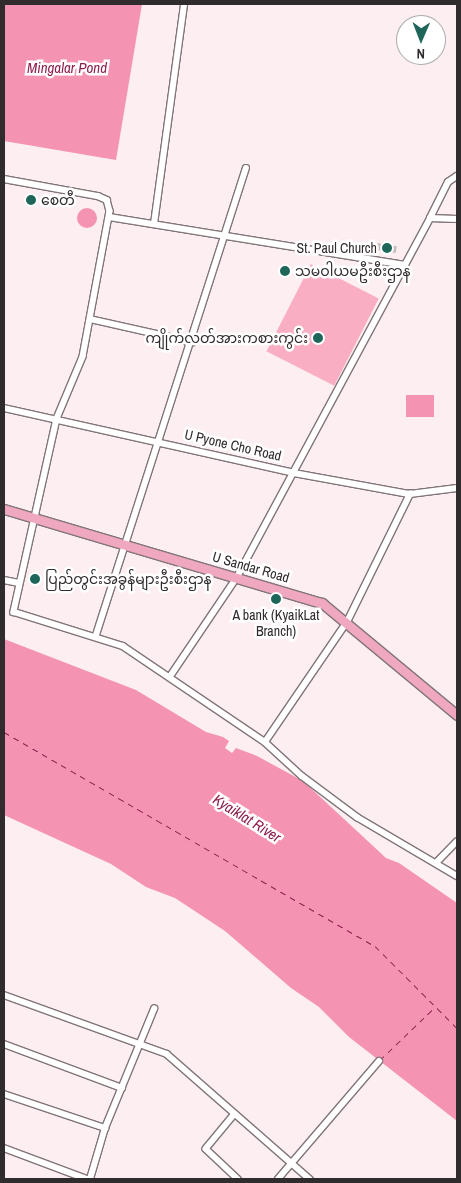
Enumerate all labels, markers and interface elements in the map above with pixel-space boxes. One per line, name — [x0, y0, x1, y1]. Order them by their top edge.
north arrow — [396, 15, 446, 65]
text: N — [416, 45, 425, 63]
water label: Mingalar Pond — [27, 59, 107, 77]
place label: စေတီ — [41, 192, 75, 208]
marker: စေတီ — [25, 194, 37, 206]
place label: St. Paul Church — [297, 240, 377, 256]
marker: St. Paul Church — [381, 242, 393, 254]
place label: သမဝါယမဦးစီးဌာန — [295, 263, 411, 279]
marker: သမဝါယမဦးစီးဌာန — [279, 265, 291, 277]
place label: ကျိုက်လတ်အားကစားကွင်း — [146, 330, 308, 346]
marker: ကျိုက်လတ်အားကစားကွင်း — [312, 332, 324, 344]
street label: U Pyone Cho Road — [183, 426, 283, 464]
street label: U Sandar Road — [211, 548, 291, 586]
place label: ပြည်တွင်းအခွန်များဦးစီးဌာန — [45, 571, 212, 587]
marker: ပြည်တွင်းအခွန်များဦးစီးဌာန — [29, 573, 41, 585]
marker: A bank (KyaikLat Branch) — [270, 593, 282, 605]
place label: A bank (KyaikLat Branch) — [232, 607, 320, 640]
water label: Kyaiklat River — [210, 790, 284, 846]

